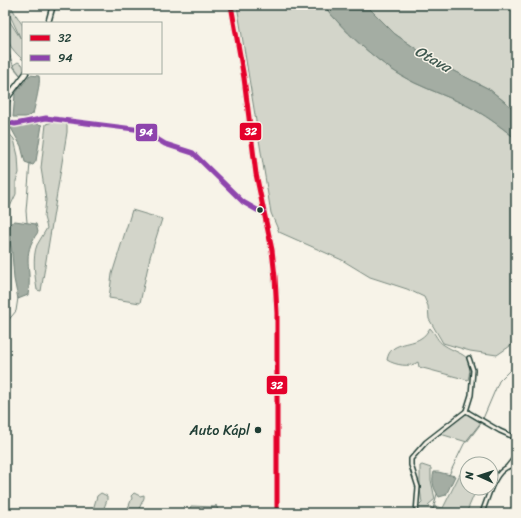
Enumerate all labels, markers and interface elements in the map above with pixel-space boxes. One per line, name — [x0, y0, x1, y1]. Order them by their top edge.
legend — [22, 22, 162, 74]
text: 32 — [58, 27, 72, 49]
water label: Otava — [410, 38, 458, 81]
text: 94 — [58, 47, 73, 69]
line badge: 32 — [239, 122, 262, 141]
text: 32 — [244, 122, 258, 141]
line badge: 94 — [135, 123, 158, 142]
text: 94 — [139, 123, 153, 142]
unlabelled marker — [255, 205, 265, 215]
line badge: 32 — [266, 375, 288, 395]
text: 32 — [270, 376, 284, 395]
place label: Auto Kápl — [189, 418, 251, 443]
marker: Auto Kápl — [253, 425, 263, 435]
north arrow — [459, 456, 499, 496]
text: N — [460, 471, 479, 481]

